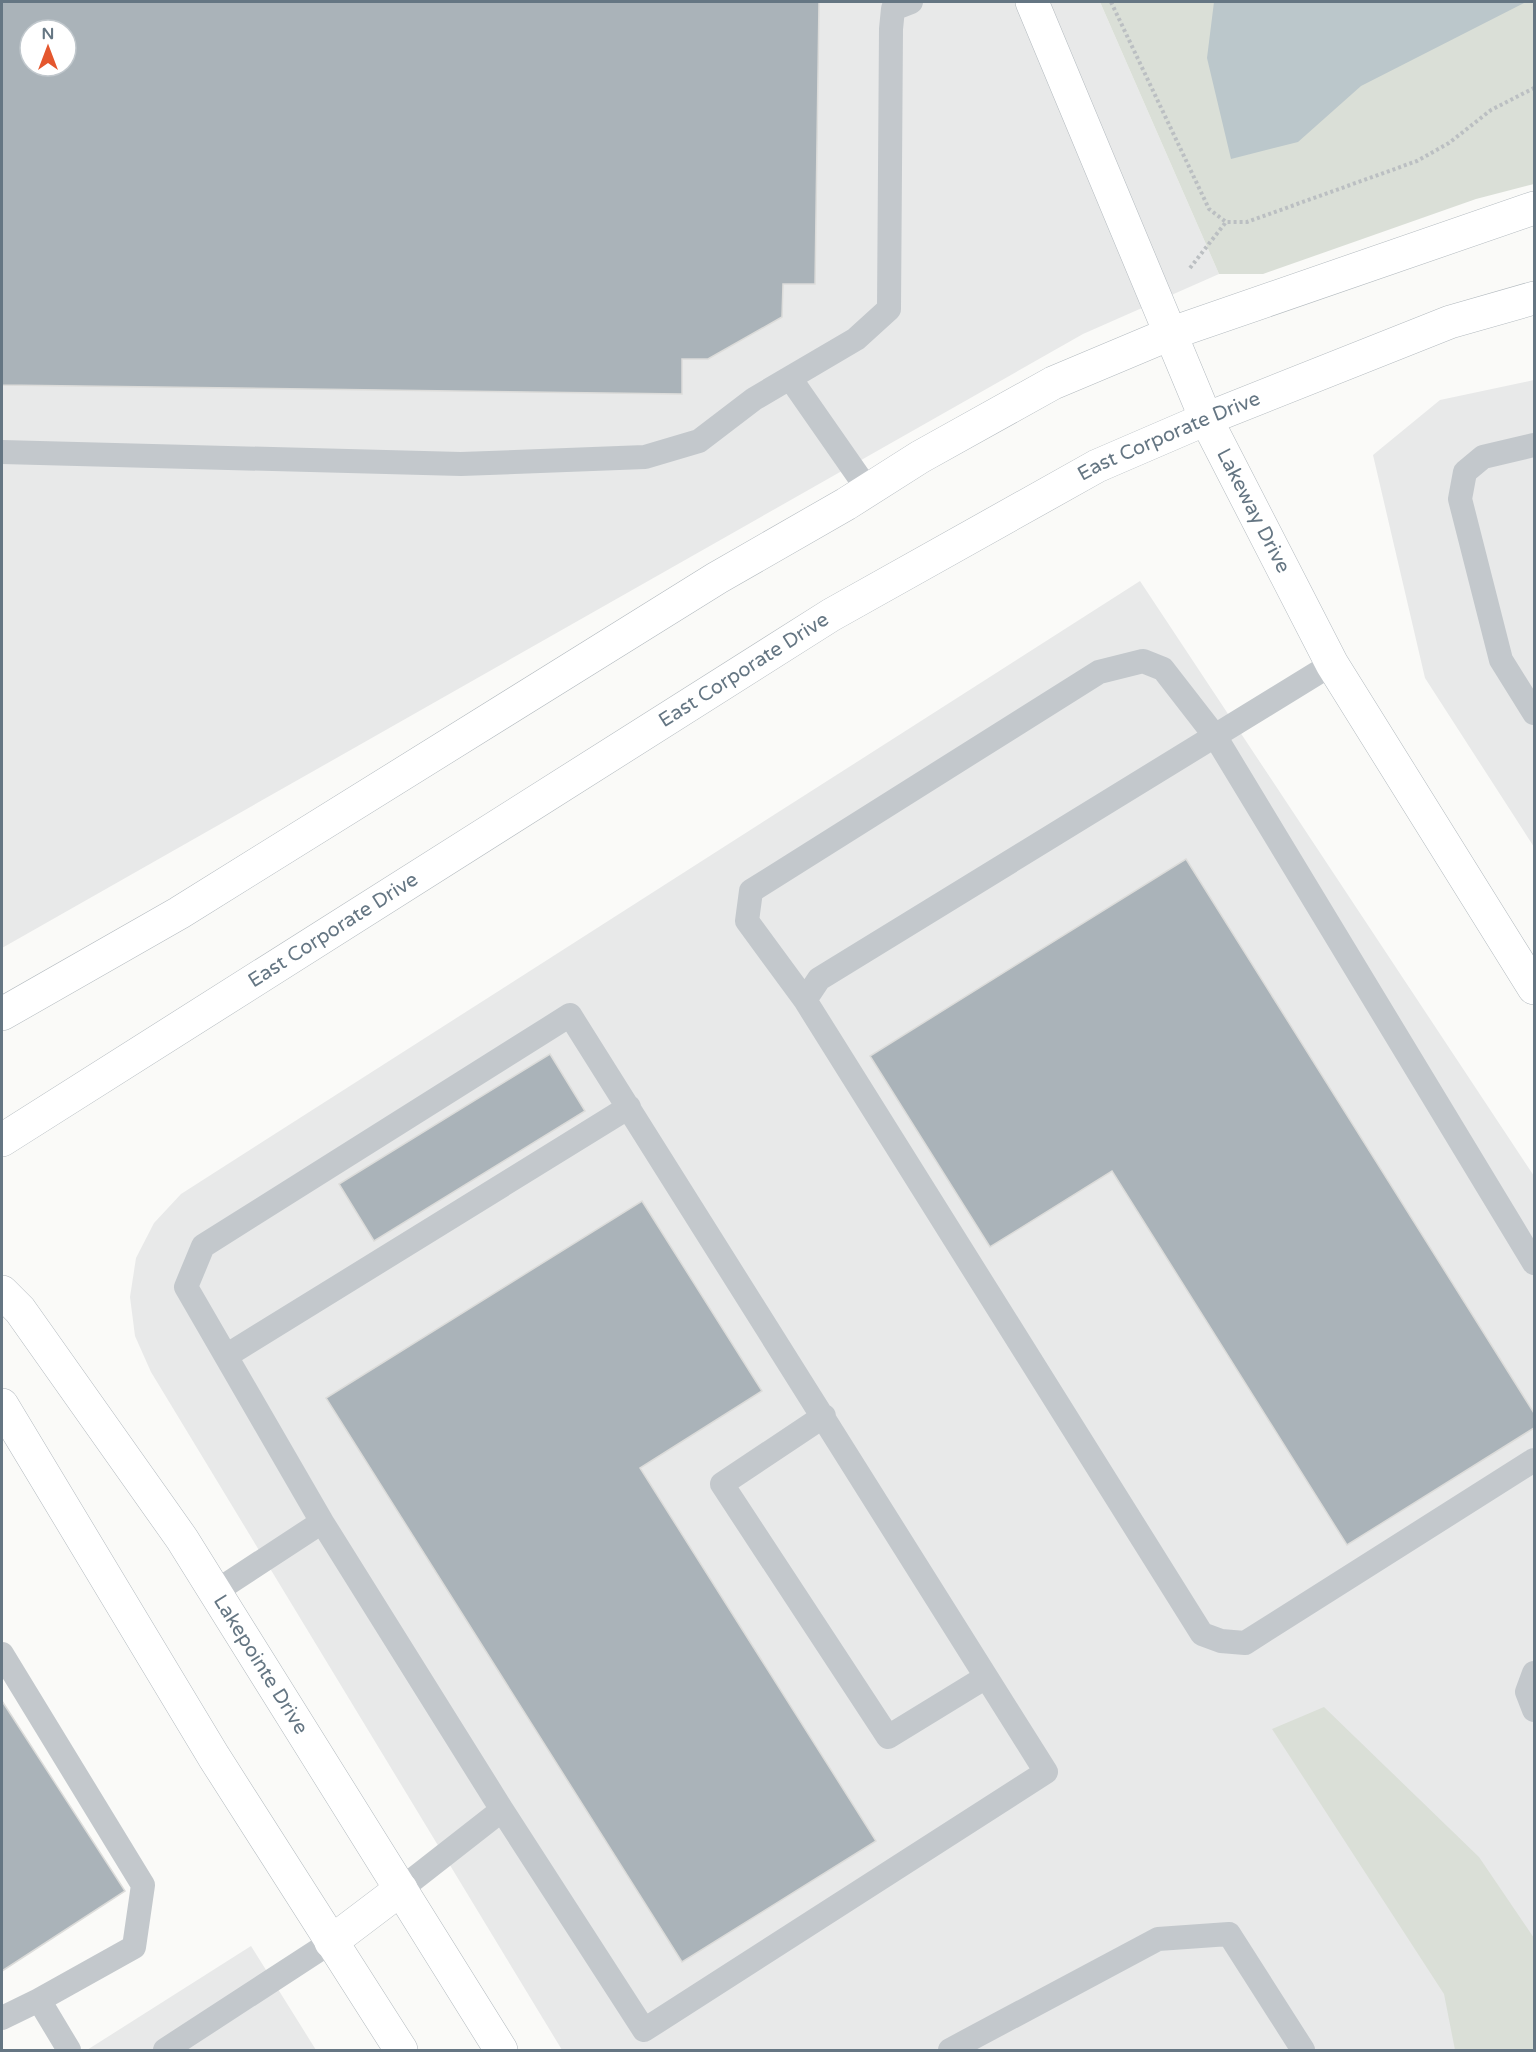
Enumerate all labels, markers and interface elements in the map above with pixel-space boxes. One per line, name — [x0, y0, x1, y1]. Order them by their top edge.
north arrow — [18, 18, 78, 78]
text: N — [42, 24, 54, 44]
street label: East Corporate Drive — [1073, 387, 1264, 486]
street label: Lakeway Drive — [1211, 444, 1295, 577]
street label: East Corporate Drive — [654, 608, 833, 733]
street label: East Corporate Drive — [244, 868, 423, 993]
street label: Lakepointe Drive — [208, 1590, 313, 1739]

